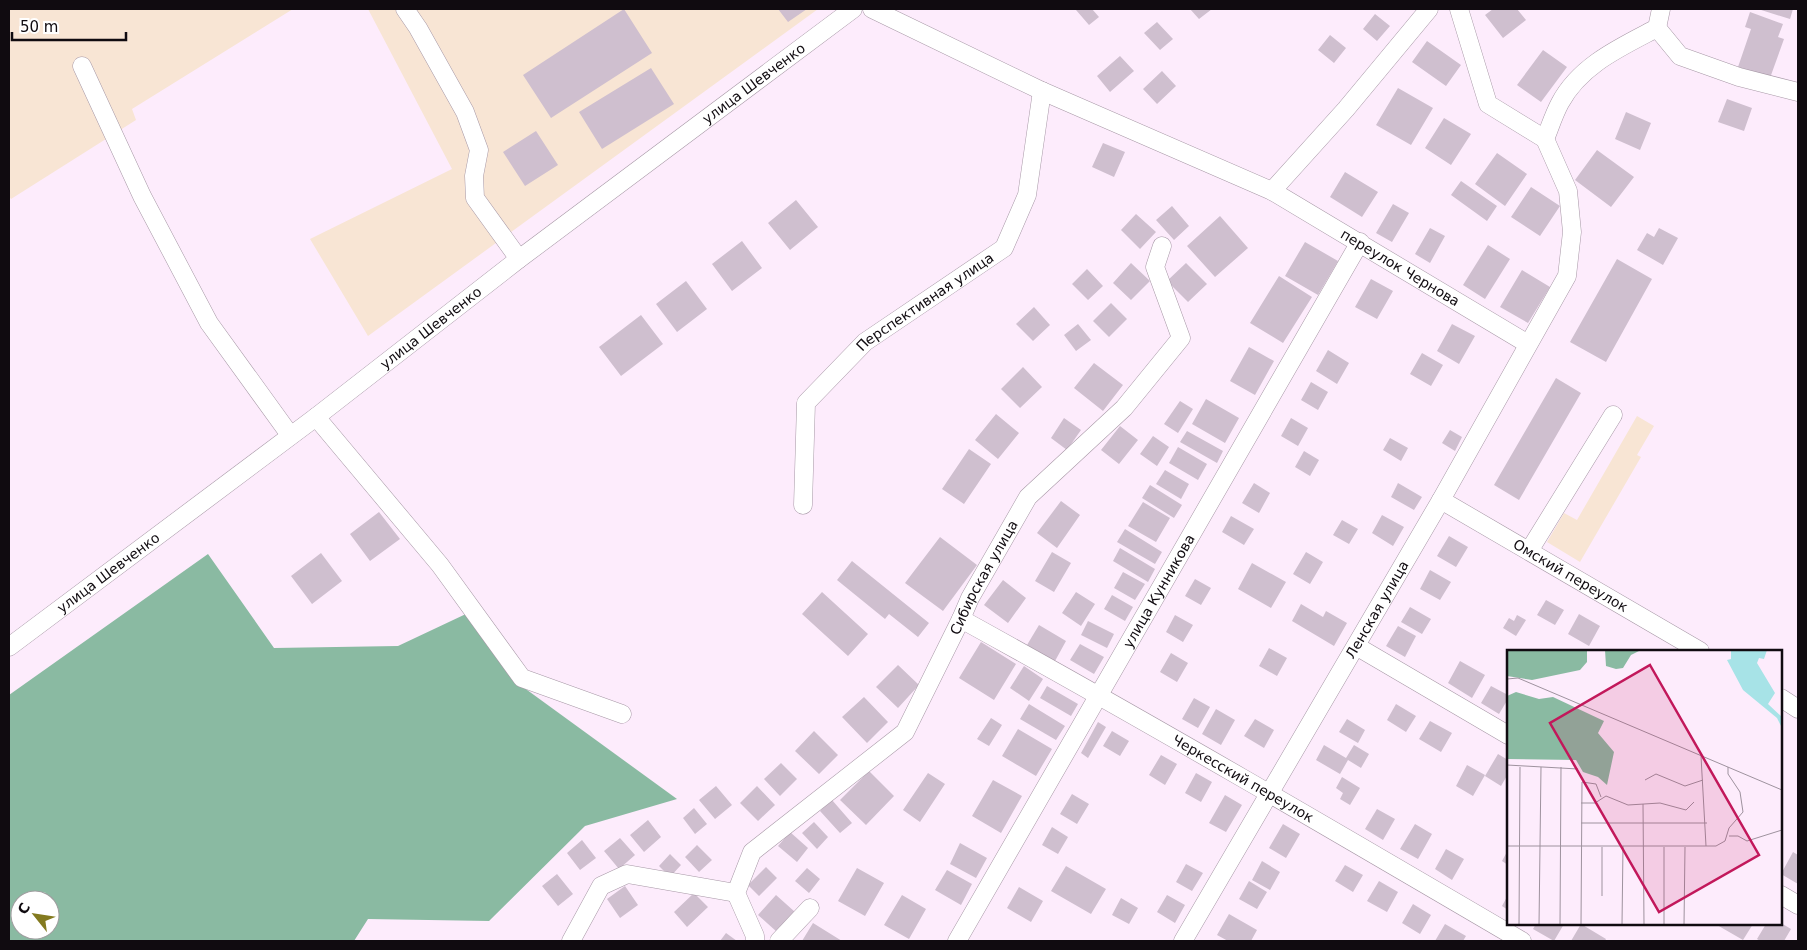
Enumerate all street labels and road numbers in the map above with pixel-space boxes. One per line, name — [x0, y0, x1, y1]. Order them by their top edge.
street label: улица Шевченко — [699, 40, 808, 127]
street label: переулок Чернова — [1338, 226, 1463, 309]
street label: Перспективная улица — [853, 249, 997, 354]
street label: улица Шевченко — [377, 283, 485, 372]
street label: Сибирская улица — [947, 517, 1021, 637]
street label: улица Шевченко — [54, 529, 163, 616]
street label: улица Кунникова — [1120, 531, 1198, 651]
street label: Омский переулок — [1510, 536, 1631, 615]
street label: Ленская улица — [1342, 558, 1412, 661]
street label: Черкесский переулок — [1170, 731, 1316, 825]

